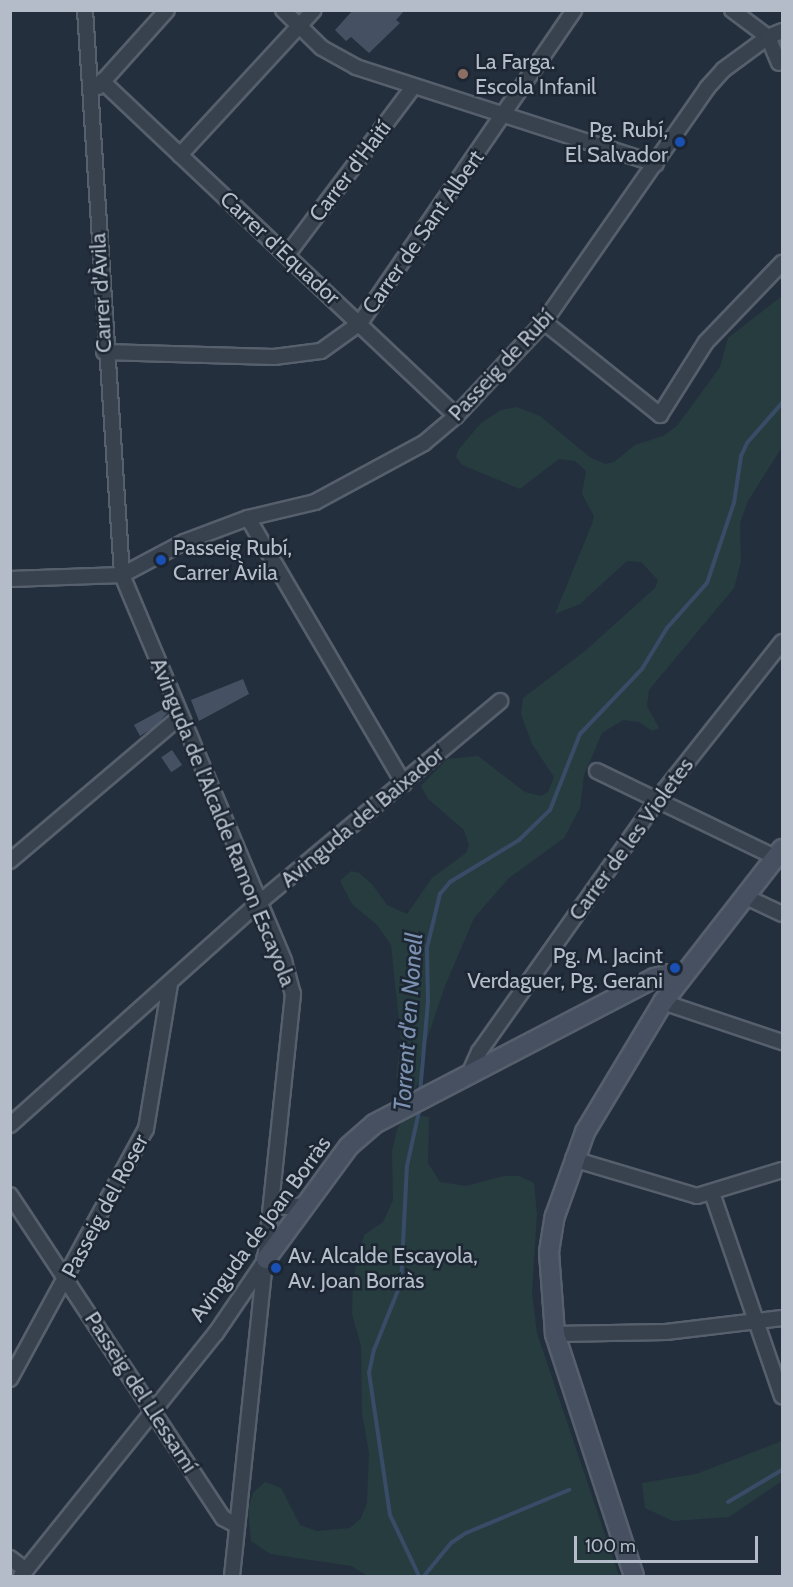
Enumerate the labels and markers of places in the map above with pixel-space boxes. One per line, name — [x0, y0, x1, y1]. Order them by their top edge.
place label: La Farga. Escola Infanil — [475, 48, 596, 100]
marker: La Farga. Escola Infanil — [456, 67, 470, 81]
place label: Pg. Rubí, El Salvador — [565, 116, 668, 168]
marker: Pg. Rubí, El Salvador — [673, 135, 687, 149]
place label: Passeig Rubí, Carrer Àvila — [173, 534, 292, 586]
marker: Passeig Rubí, Carrer Àvila — [154, 553, 168, 567]
place label: Pg. M. Jacint Verdaguer, Pg. Gerani — [467, 942, 663, 993]
marker: Pg. M. Jacint Verdaguer, Pg. Gerani — [668, 961, 682, 975]
place label: Av. Alcalde Escayola, Av. Joan Borràs — [288, 1242, 478, 1294]
marker: Av. Alcalde Escayola, Av. Joan Borràs — [269, 1261, 283, 1275]

